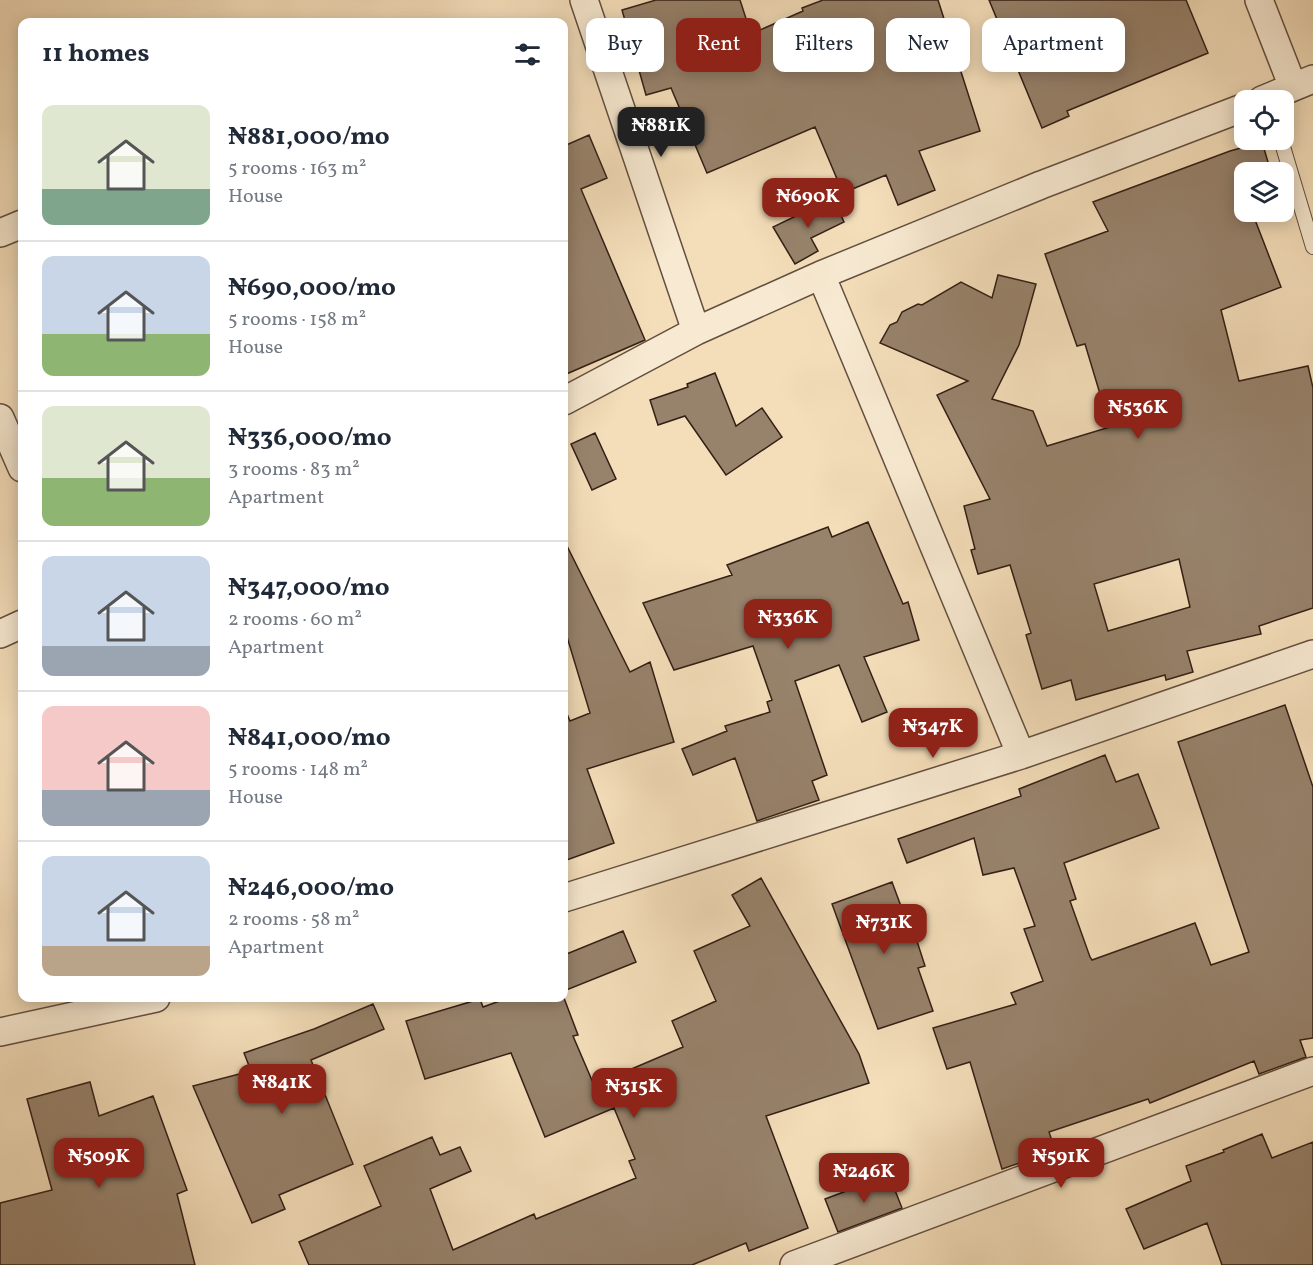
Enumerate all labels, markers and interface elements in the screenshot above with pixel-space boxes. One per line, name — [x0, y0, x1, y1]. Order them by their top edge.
chip: Buy — [586, 18, 664, 72]
chip: Rent — [676, 18, 761, 72]
chip: Filters — [773, 18, 874, 72]
chip: New — [886, 18, 970, 72]
chip: Apartment — [982, 18, 1125, 72]
text: 11 homes — [42, 36, 149, 72]
icon: filters — [511, 38, 544, 71]
map controls — [1234, 90, 1294, 222]
button: locate — [1234, 90, 1294, 150]
pin: ₦881K — [619, 107, 703, 158]
text: ₦881K — [632, 112, 690, 140]
text: ₦881,000/mo — [228, 119, 390, 155]
icon: home — [90, 129, 162, 201]
text: 5 rooms · 163 m² — [228, 155, 366, 183]
button: layers — [1234, 162, 1294, 222]
pin: ₦690K — [766, 178, 850, 229]
text: House — [228, 183, 283, 211]
text: ₦690K — [776, 183, 840, 211]
text: ₦690,000/mo — [228, 270, 396, 306]
icon: home — [90, 280, 162, 352]
text: 5 rooms · 158 m² — [228, 306, 366, 334]
text: House — [228, 334, 283, 362]
pin: ₦536K — [1096, 389, 1180, 440]
text: ₦536K — [1108, 394, 1168, 422]
text: ₦336,000/mo — [228, 420, 392, 456]
icon: home — [90, 430, 162, 502]
text: 3 rooms · 83 m² — [228, 456, 360, 484]
text: Apartment — [228, 484, 324, 512]
text: ₦347,000/mo — [228, 570, 390, 606]
icon: home — [90, 580, 162, 652]
pin: ₦336K — [746, 599, 830, 650]
text: ₦336K — [758, 604, 818, 632]
text: 2 rooms · 60 m² — [228, 606, 362, 634]
text: Apartment — [228, 634, 324, 662]
pin: ₦347K — [891, 708, 975, 759]
text: ₦347K — [903, 713, 963, 741]
text: ₦841,000/mo — [228, 720, 391, 756]
icon: home — [90, 730, 162, 802]
text: 5 rooms · 148 m² — [228, 756, 368, 784]
text: House — [228, 784, 283, 812]
text: ₦246,000/mo — [228, 870, 394, 906]
icon: home — [90, 880, 162, 952]
pin: ₦731K — [842, 904, 926, 955]
text: 2 rooms · 58 m² — [228, 906, 359, 934]
text: ₦731K — [856, 909, 912, 937]
text: Apartment — [228, 934, 324, 962]
pin: ₦841K — [240, 1064, 324, 1115]
pin: ₦315K — [592, 1068, 676, 1119]
text: ₦841K — [252, 1069, 312, 1097]
text: ₦315K — [606, 1073, 662, 1101]
pin: ₦509K — [57, 1138, 141, 1189]
pin: ₦591K — [1019, 1138, 1103, 1189]
text: ₦509K — [68, 1143, 130, 1171]
text: ₦591K — [1032, 1143, 1090, 1171]
pin: ₦246K — [822, 1153, 906, 1204]
text: ₦246K — [833, 1158, 895, 1186]

